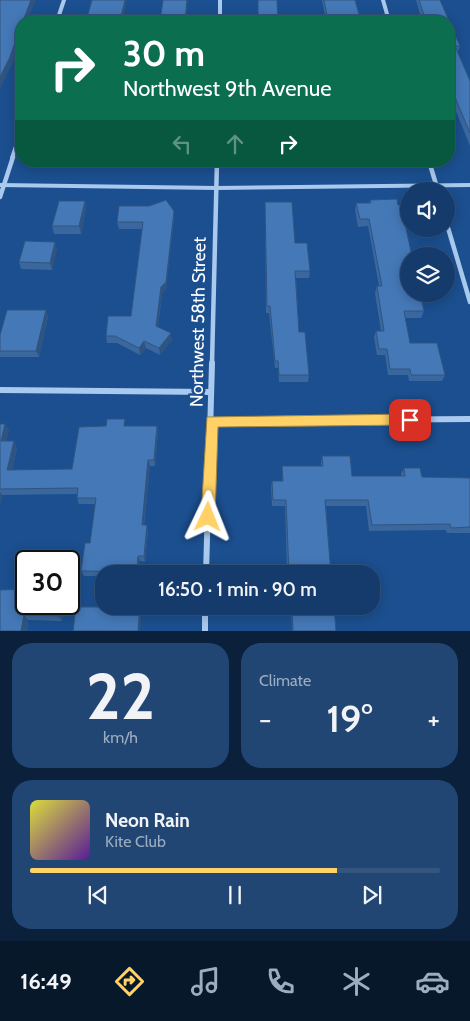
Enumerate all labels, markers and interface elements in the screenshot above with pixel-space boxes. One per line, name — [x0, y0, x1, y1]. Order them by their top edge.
text: 30 m — [123, 32, 205, 75]
icon: right — [40, 35, 105, 100]
text: Northwest 9th Avenue — [123, 75, 332, 102]
icon: left — [168, 130, 196, 158]
icon: ahead — [221, 130, 249, 158]
icon: right — [274, 130, 302, 158]
map controls — [400, 182, 455, 302]
button: sound — [400, 182, 455, 237]
street label: Northwest 58th Street — [186, 237, 210, 407]
button: layers — [400, 247, 455, 302]
pin — [389, 399, 431, 441]
icon: arrive — [396, 406, 424, 434]
position arrow — [181, 490, 233, 542]
speed limit sign: 30 — [15, 550, 80, 615]
text: 16:50 · 1 min · 90 m — [158, 578, 317, 601]
text: 22 — [86, 656, 155, 735]
text: Climate — [259, 671, 311, 690]
text: 19° — [327, 695, 372, 742]
text: − — [259, 702, 271, 736]
text: + — [428, 702, 440, 736]
text: km/h — [103, 728, 138, 747]
text: Neon Rain — [105, 809, 190, 832]
text: Kite Club — [105, 832, 166, 851]
icon: previous — [84, 881, 112, 909]
icon: pause — [221, 881, 249, 909]
icon: next — [358, 881, 386, 909]
icon: directions — [112, 964, 147, 999]
icon: music — [188, 964, 223, 999]
icon: phone — [263, 964, 298, 999]
icon: climate — [339, 964, 374, 999]
icon: car — [415, 964, 450, 999]
text: 16:49 — [20, 968, 72, 995]

